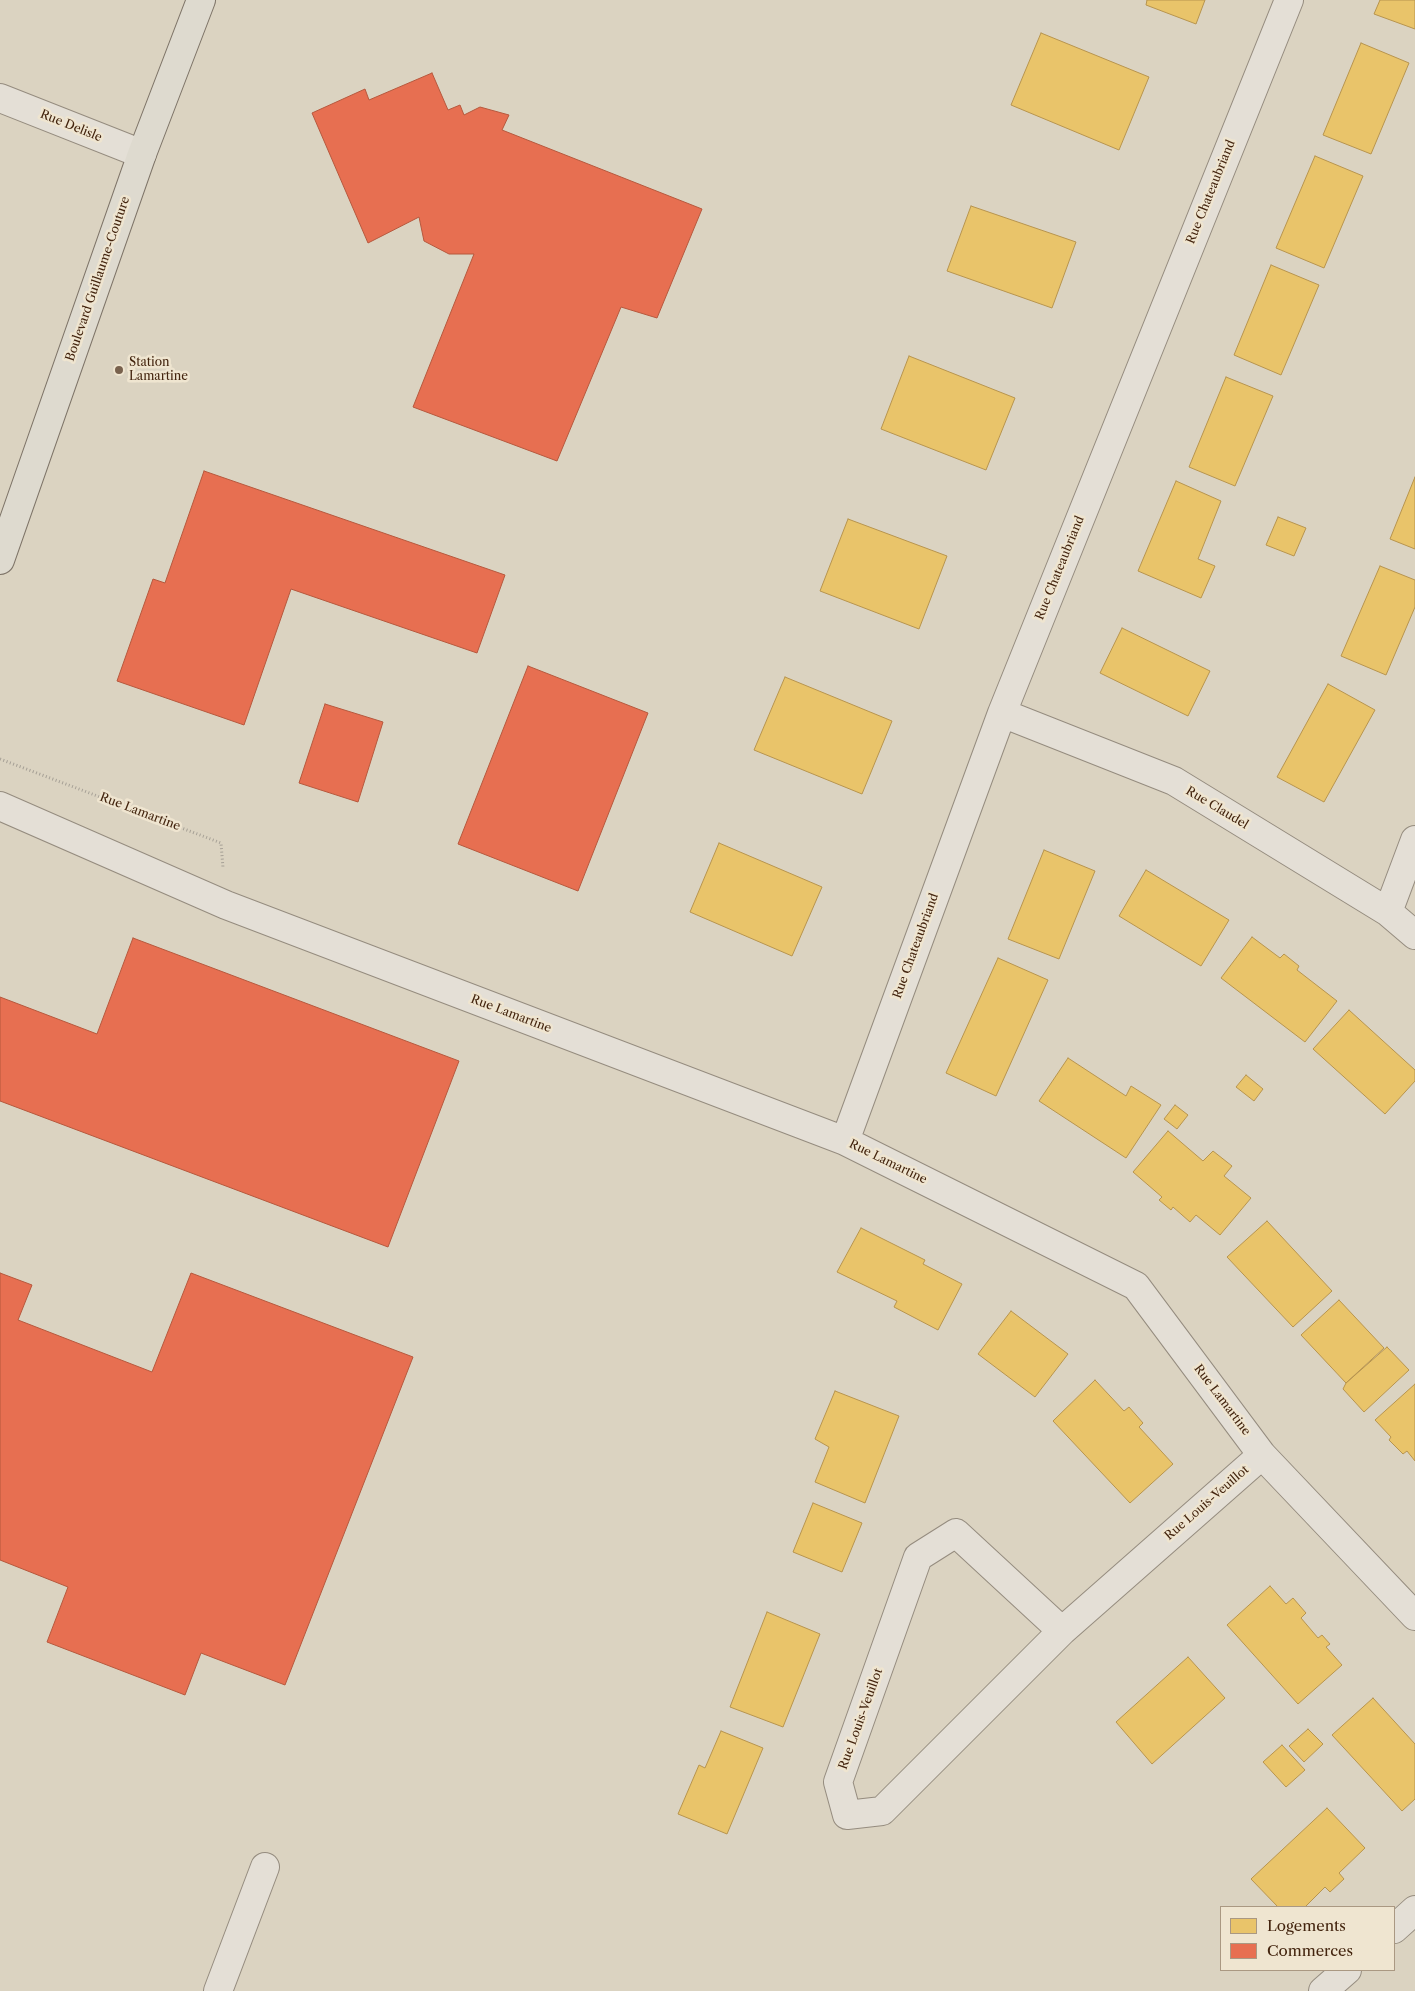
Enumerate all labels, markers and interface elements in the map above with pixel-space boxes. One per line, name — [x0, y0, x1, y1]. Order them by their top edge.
street label: Rue Delisle — [38, 107, 104, 145]
street label: Rue Chateaubriand — [1184, 138, 1238, 246]
street label: Boulevard Guillaume-Couture — [63, 195, 133, 363]
place label: Station Lamartine — [129, 356, 188, 384]
marker: Station Lamartine — [113, 364, 125, 376]
street label: Rue Chateaubriand — [1033, 514, 1087, 622]
street label: Rue Claudel — [1183, 784, 1251, 832]
street label: Rue Lamartine — [98, 790, 182, 834]
street label: Rue Chateaubriand — [890, 891, 942, 1001]
street label: Rue Lamartine — [469, 992, 553, 1036]
street label: Rue Lamartine — [847, 1137, 929, 1187]
street label: Rue Lamartine — [1191, 1362, 1253, 1438]
street label: Rue Louis-Veuillot — [1162, 1463, 1252, 1543]
street label: Rue Louis-Veuillot — [836, 1666, 886, 1772]
legend — [1220, 1906, 1395, 1971]
text: Logements — [1267, 1916, 1346, 1935]
text: Commerces — [1267, 1941, 1353, 1960]

